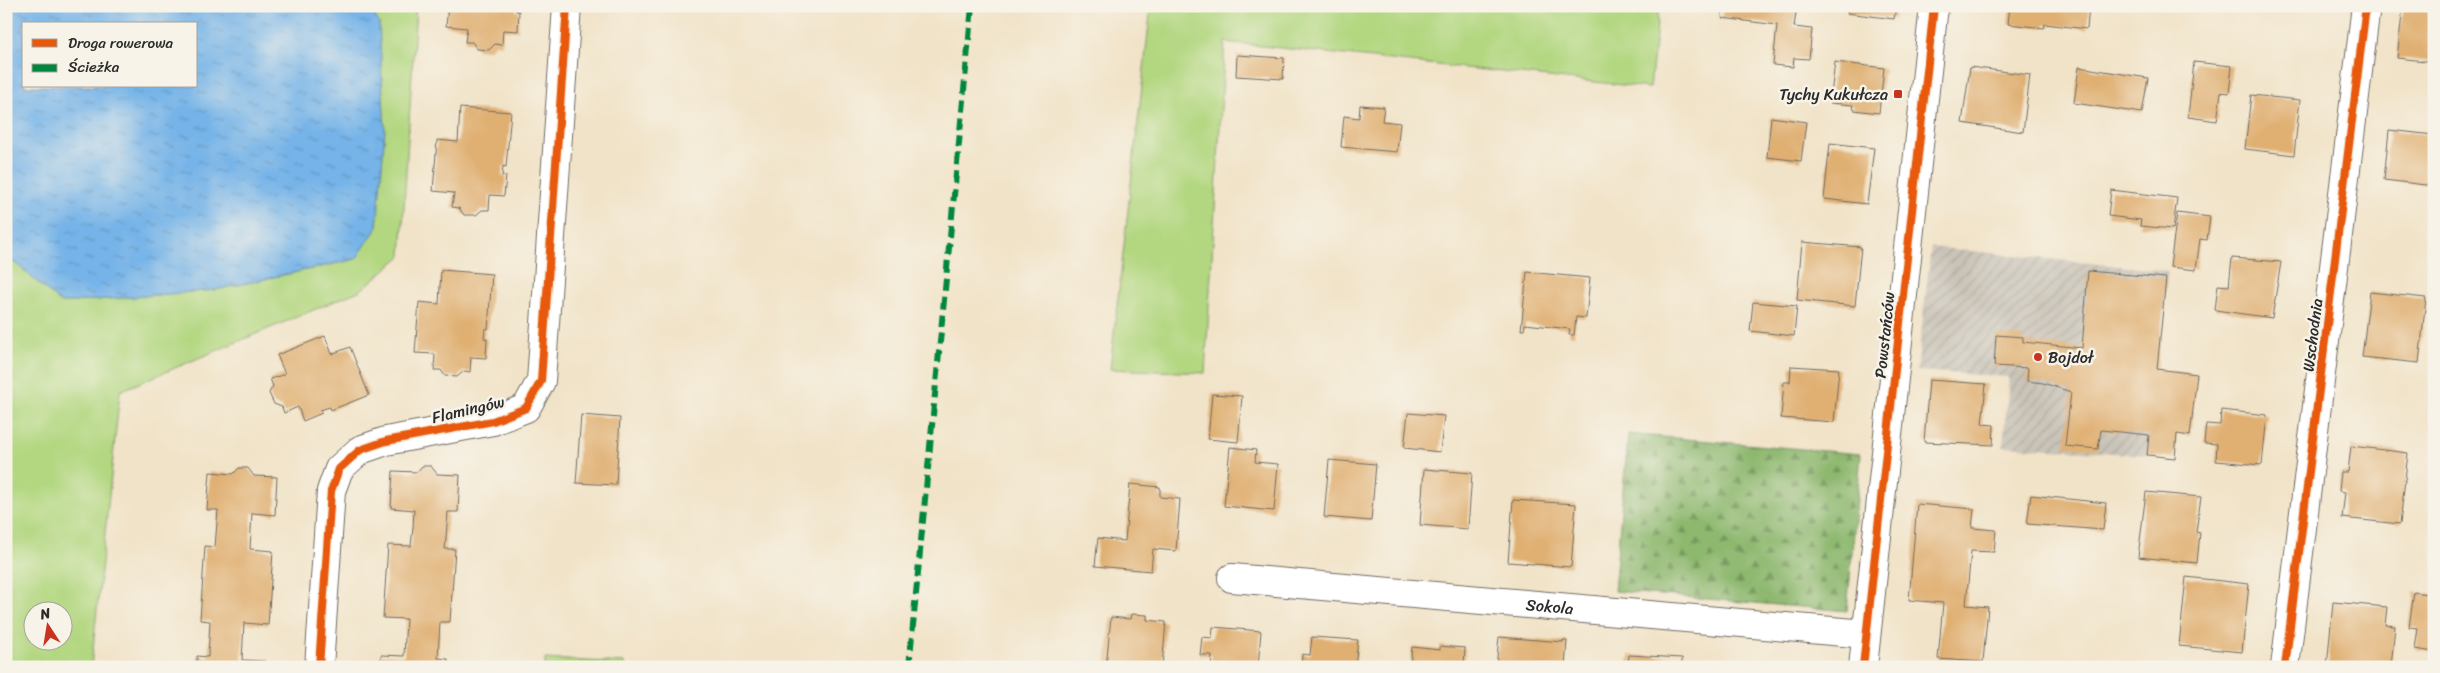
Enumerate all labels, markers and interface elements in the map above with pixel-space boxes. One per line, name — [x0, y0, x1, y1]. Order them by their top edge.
legend — [22, 22, 198, 88]
text: Droga rowerowa — [68, 30, 174, 56]
text: Ścieżka — [68, 54, 120, 80]
place label: Tychy Kukułcza — [1779, 80, 1888, 109]
marker: Tychy Kukułcza — [1892, 88, 1904, 100]
street label: Powstańców — [1866, 291, 1903, 380]
street label: Wschodnia — [2294, 297, 2331, 373]
place label: Bojdoł — [2048, 343, 2095, 372]
marker: Bojdoł — [2032, 351, 2044, 363]
street label: Flamingów — [429, 387, 507, 432]
street label: Sokola — [1525, 590, 1575, 623]
north arrow — [22, 600, 72, 650]
text: N — [37, 600, 53, 627]

